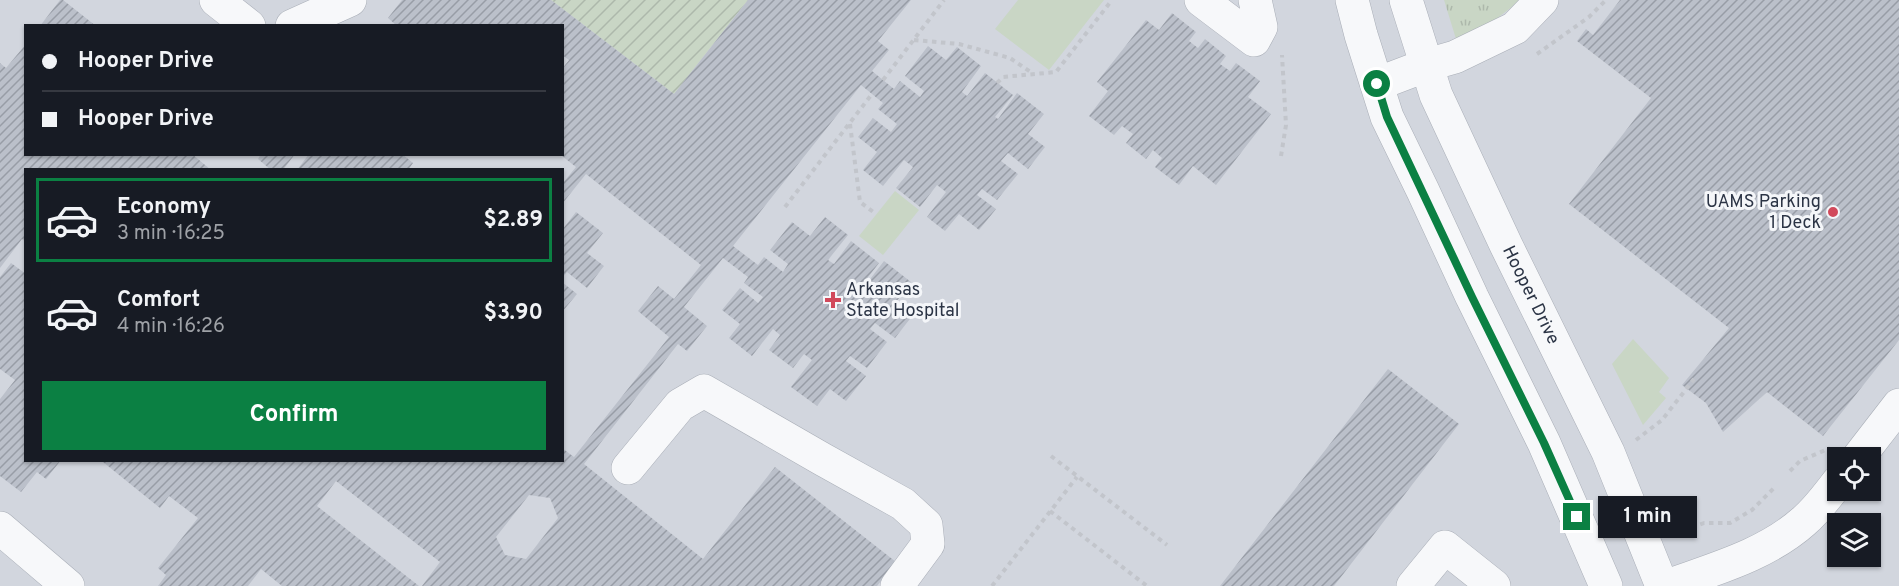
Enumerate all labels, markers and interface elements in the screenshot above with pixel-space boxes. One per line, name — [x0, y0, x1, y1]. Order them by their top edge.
text: Hooper Drive — [78, 48, 214, 75]
route start — [1363, 70, 1390, 97]
text: Hooper Drive — [78, 106, 214, 133]
place label: UAMS Parking 1 Deck — [1706, 191, 1821, 235]
icon: car — [45, 193, 99, 247]
text: Economy — [117, 194, 211, 221]
marker: UAMS Parking 1 Deck — [1826, 205, 1840, 219]
text: $2.89 — [484, 207, 543, 234]
text: 3 min · 16:25 — [117, 221, 225, 247]
street label: Hooper Drive — [1497, 242, 1565, 348]
place label: Arkansas State Hospital — [846, 279, 959, 323]
icon: car — [45, 286, 99, 340]
text: Comfort — [117, 287, 200, 314]
marker: Arkansas State Hospital — [824, 291, 842, 309]
text: $3.90 — [484, 300, 543, 327]
text: 4 min · 16:26 — [117, 314, 225, 340]
button: Confirm — [42, 381, 546, 450]
map controls — [1827, 447, 1881, 567]
button: locate — [1827, 447, 1881, 501]
callout: 1 min — [1598, 496, 1697, 538]
route end — [1563, 503, 1590, 530]
text: 1 min — [1623, 504, 1672, 530]
button: layers — [1827, 513, 1881, 567]

